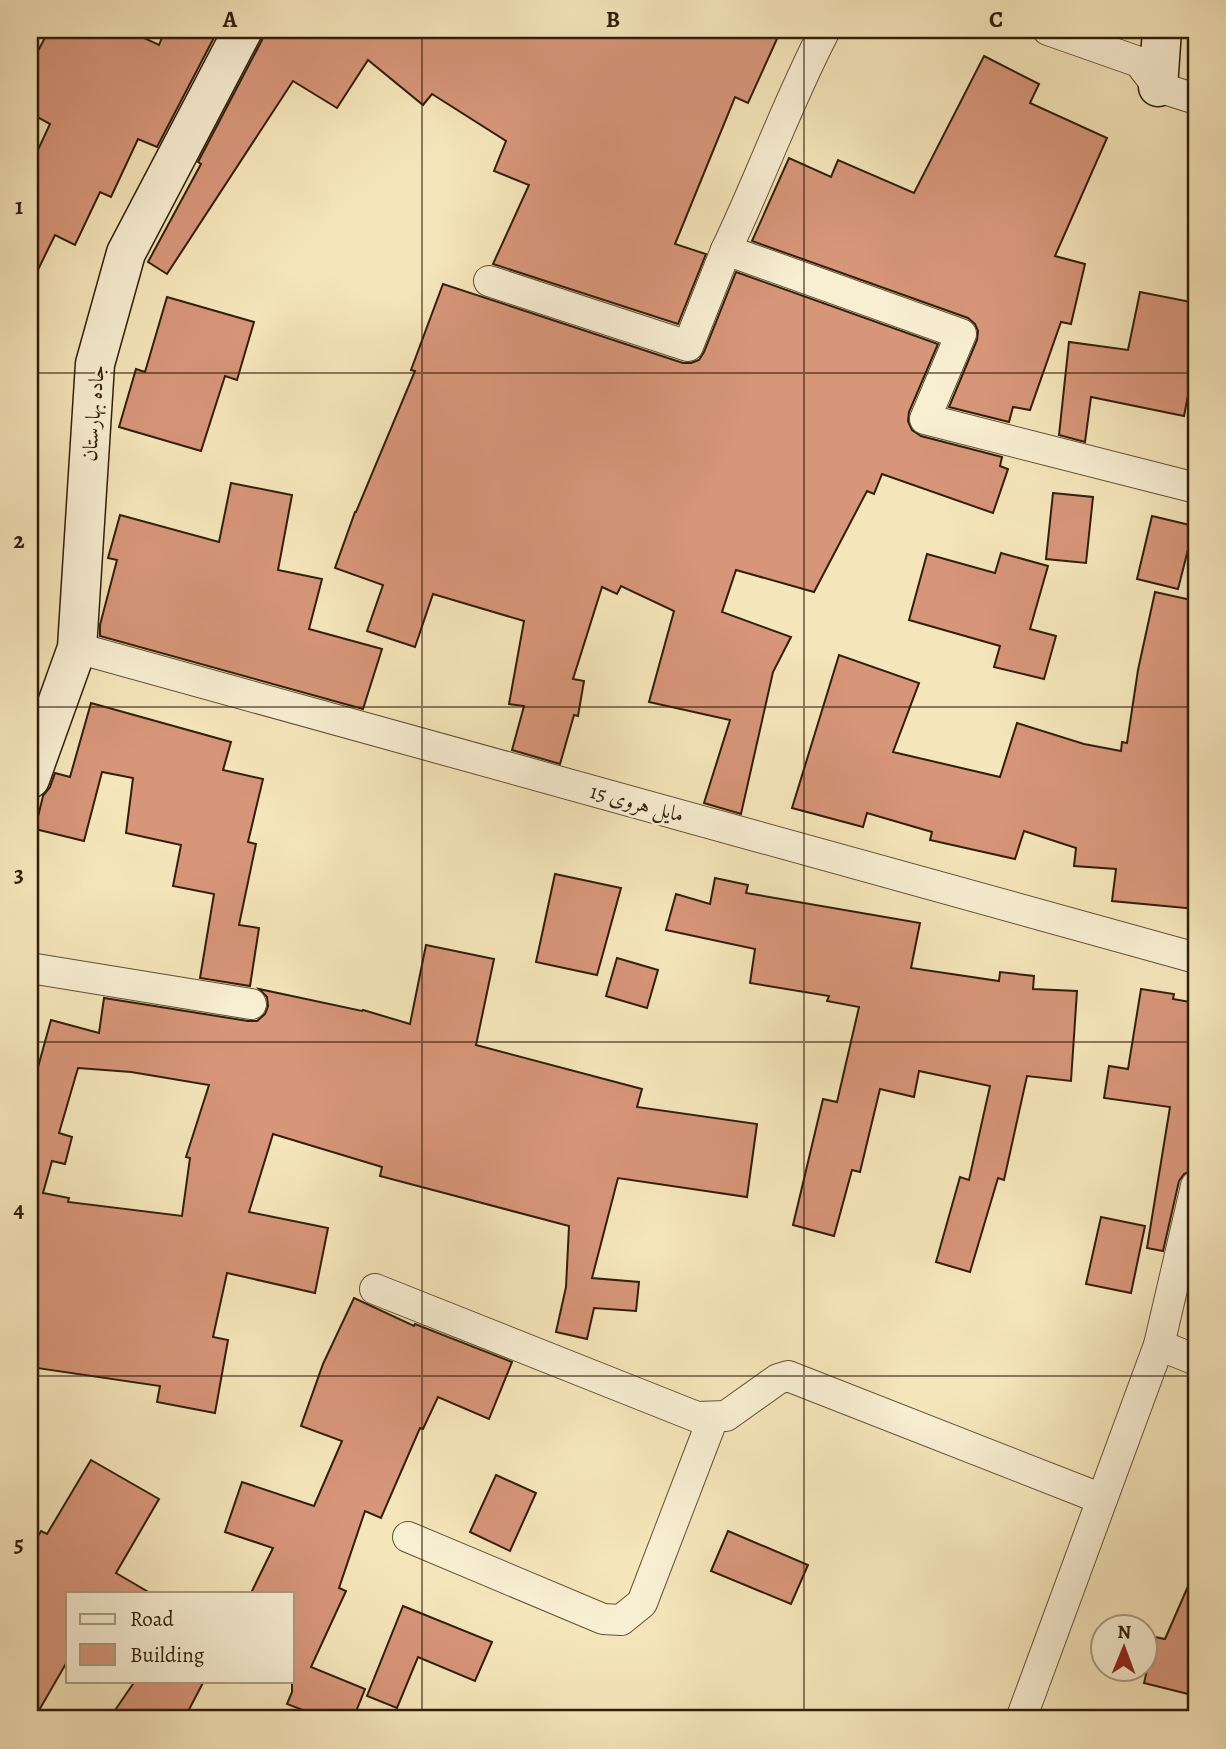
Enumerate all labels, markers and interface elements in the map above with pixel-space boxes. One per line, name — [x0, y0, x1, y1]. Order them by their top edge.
text: A — [222, 4, 238, 35]
text: B — [606, 4, 620, 35]
text: C — [989, 4, 1003, 35]
text: 1 — [15, 191, 23, 222]
street label: جاده بهارستان — [75, 363, 111, 463]
text: 2 — [13, 525, 25, 556]
street label: مایل هروی 15 — [587, 777, 687, 830]
text: 3 — [14, 859, 24, 890]
text: 4 — [14, 1194, 25, 1225]
text: 5 — [14, 1528, 24, 1559]
legend — [66, 1592, 294, 1682]
text: Road — [130, 1605, 174, 1633]
north arrow — [1090, 1612, 1160, 1682]
text: N — [1117, 1619, 1132, 1645]
text: Building — [130, 1641, 205, 1669]

